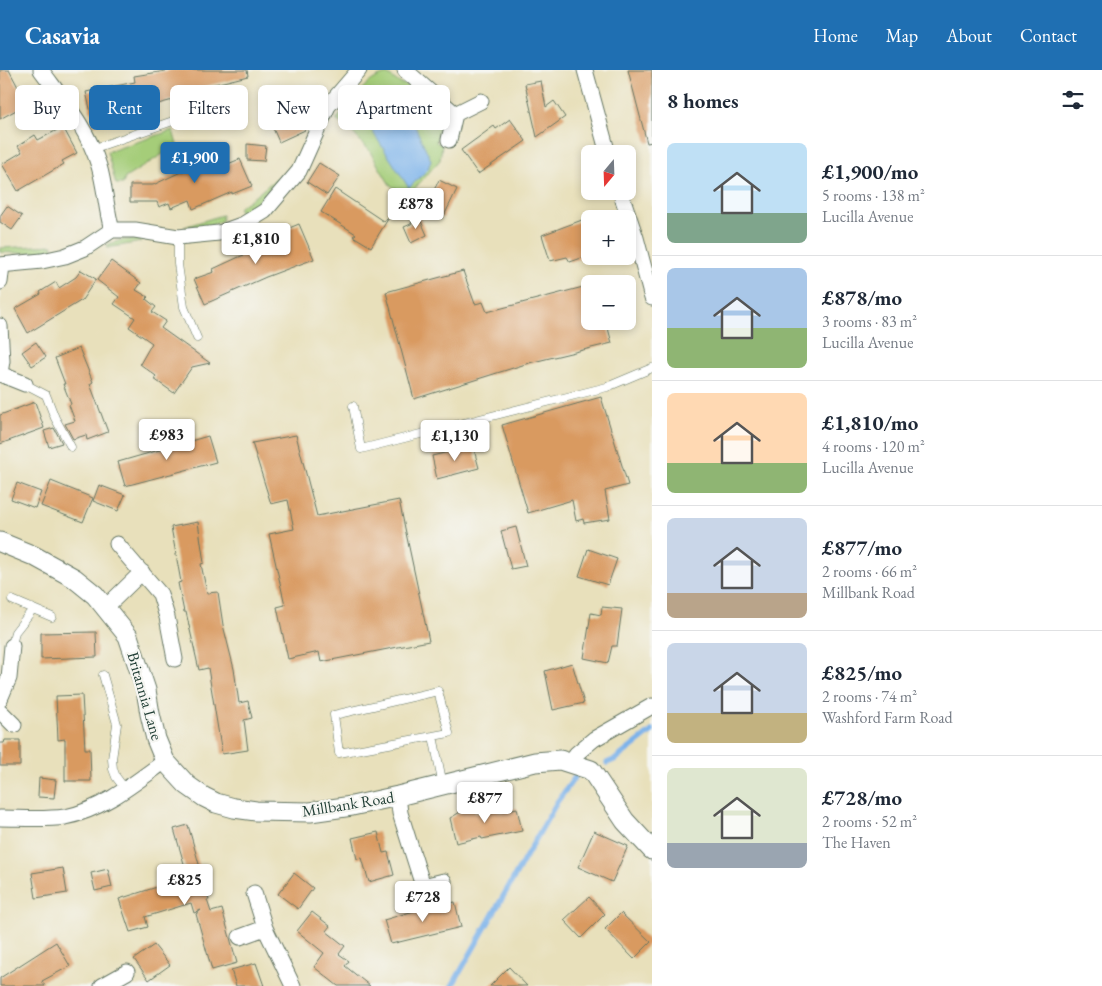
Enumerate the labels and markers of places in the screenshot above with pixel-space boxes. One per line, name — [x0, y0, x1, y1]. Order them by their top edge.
pin: £1,900 — [154, 142, 236, 184]
pin: £878 — [386, 188, 446, 230]
pin: £1,810 — [215, 222, 297, 265]
pin: £983 — [137, 418, 197, 461]
pin: £1,130 — [414, 420, 496, 462]
pin: £877 — [455, 782, 515, 824]
pin: £825 — [155, 864, 215, 906]
pin: £728 — [393, 880, 453, 923]

